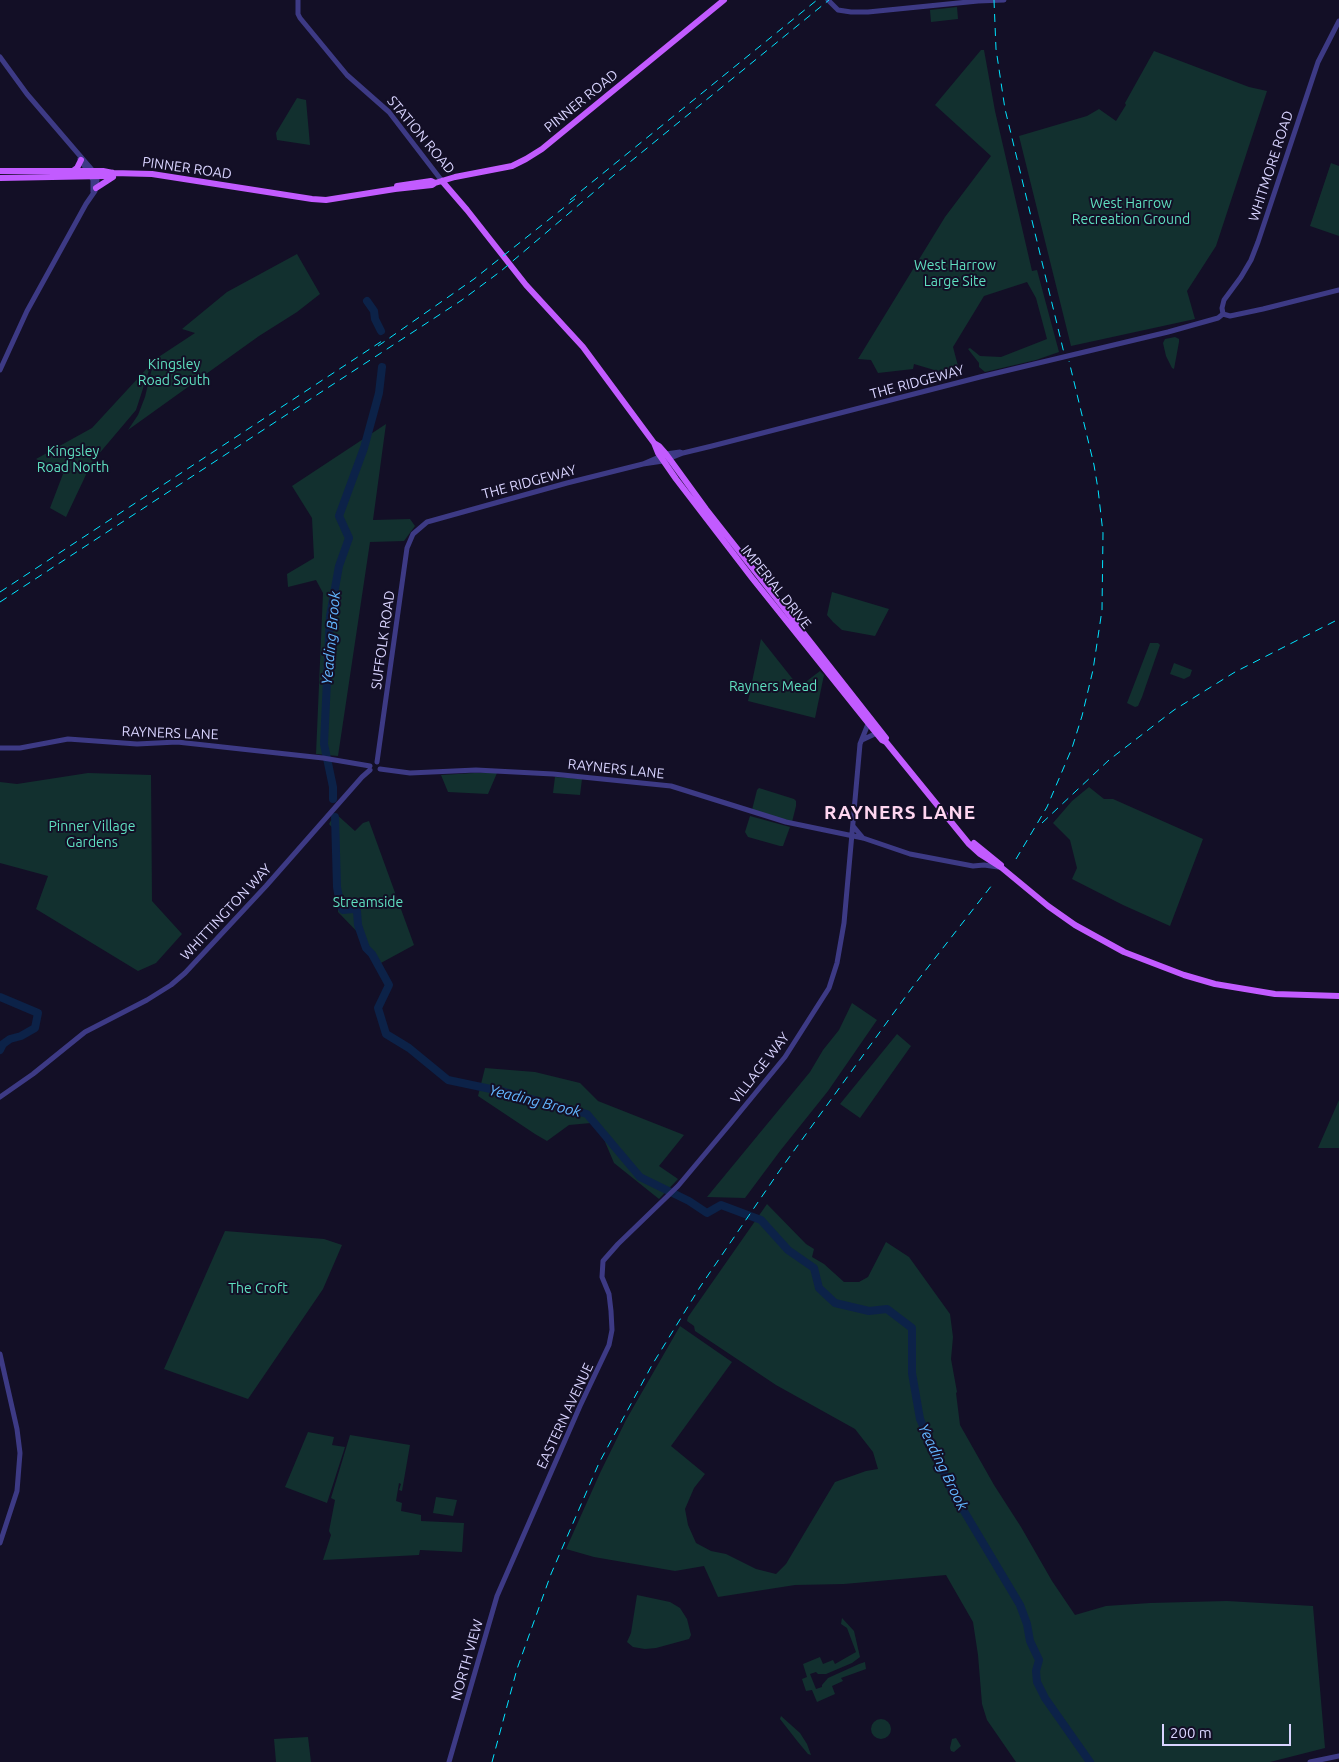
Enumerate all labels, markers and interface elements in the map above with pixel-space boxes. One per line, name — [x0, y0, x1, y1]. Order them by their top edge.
street label: PINNER ROAD — [541, 66, 621, 136]
street label: STATION ROAD — [384, 93, 458, 177]
street label: WHITMORE ROAD — [1245, 109, 1297, 223]
street label: PINNER ROAD — [141, 153, 233, 183]
park label: West Harrow Recreation Ground — [1072, 195, 1190, 228]
park label: West Harrow Large Site — [914, 257, 996, 290]
park label: Kingsley Road South — [138, 356, 210, 388]
street label: THE RIDGEWAY — [868, 361, 966, 403]
park label: Kingsley Road North — [37, 443, 109, 476]
street label: THE RIDGEWAY — [480, 461, 578, 503]
street label: IMPERIAL DRIVE — [737, 542, 815, 632]
street label: SUFFOLK ROAD — [368, 589, 398, 691]
water label: Yeading Brook — [318, 590, 344, 686]
park label: Rayners Mead — [729, 678, 817, 694]
street label: RAYNERS LANE — [121, 723, 219, 743]
street label: RAYNERS LANE — [567, 756, 665, 782]
district label: RAYNERS LANE — [823, 802, 977, 824]
park label: Pinner Village Gardens — [48, 818, 136, 850]
street label: WHITTINGTON WAY — [177, 860, 275, 964]
park label: Streamside — [333, 894, 403, 910]
street label: VILLAGE WAY — [727, 1029, 793, 1107]
water label: Yeading Brook — [487, 1081, 583, 1121]
park label: The Croft — [228, 1280, 288, 1296]
street label: EASTERN AVENUE — [533, 1360, 597, 1472]
water label: Yeading Brook — [914, 1421, 972, 1513]
street label: NORTH VIEW — [447, 1618, 487, 1702]
scale bar — [1164, 1714, 1293, 1746]
text: 200 m — [1170, 1724, 1212, 1741]

